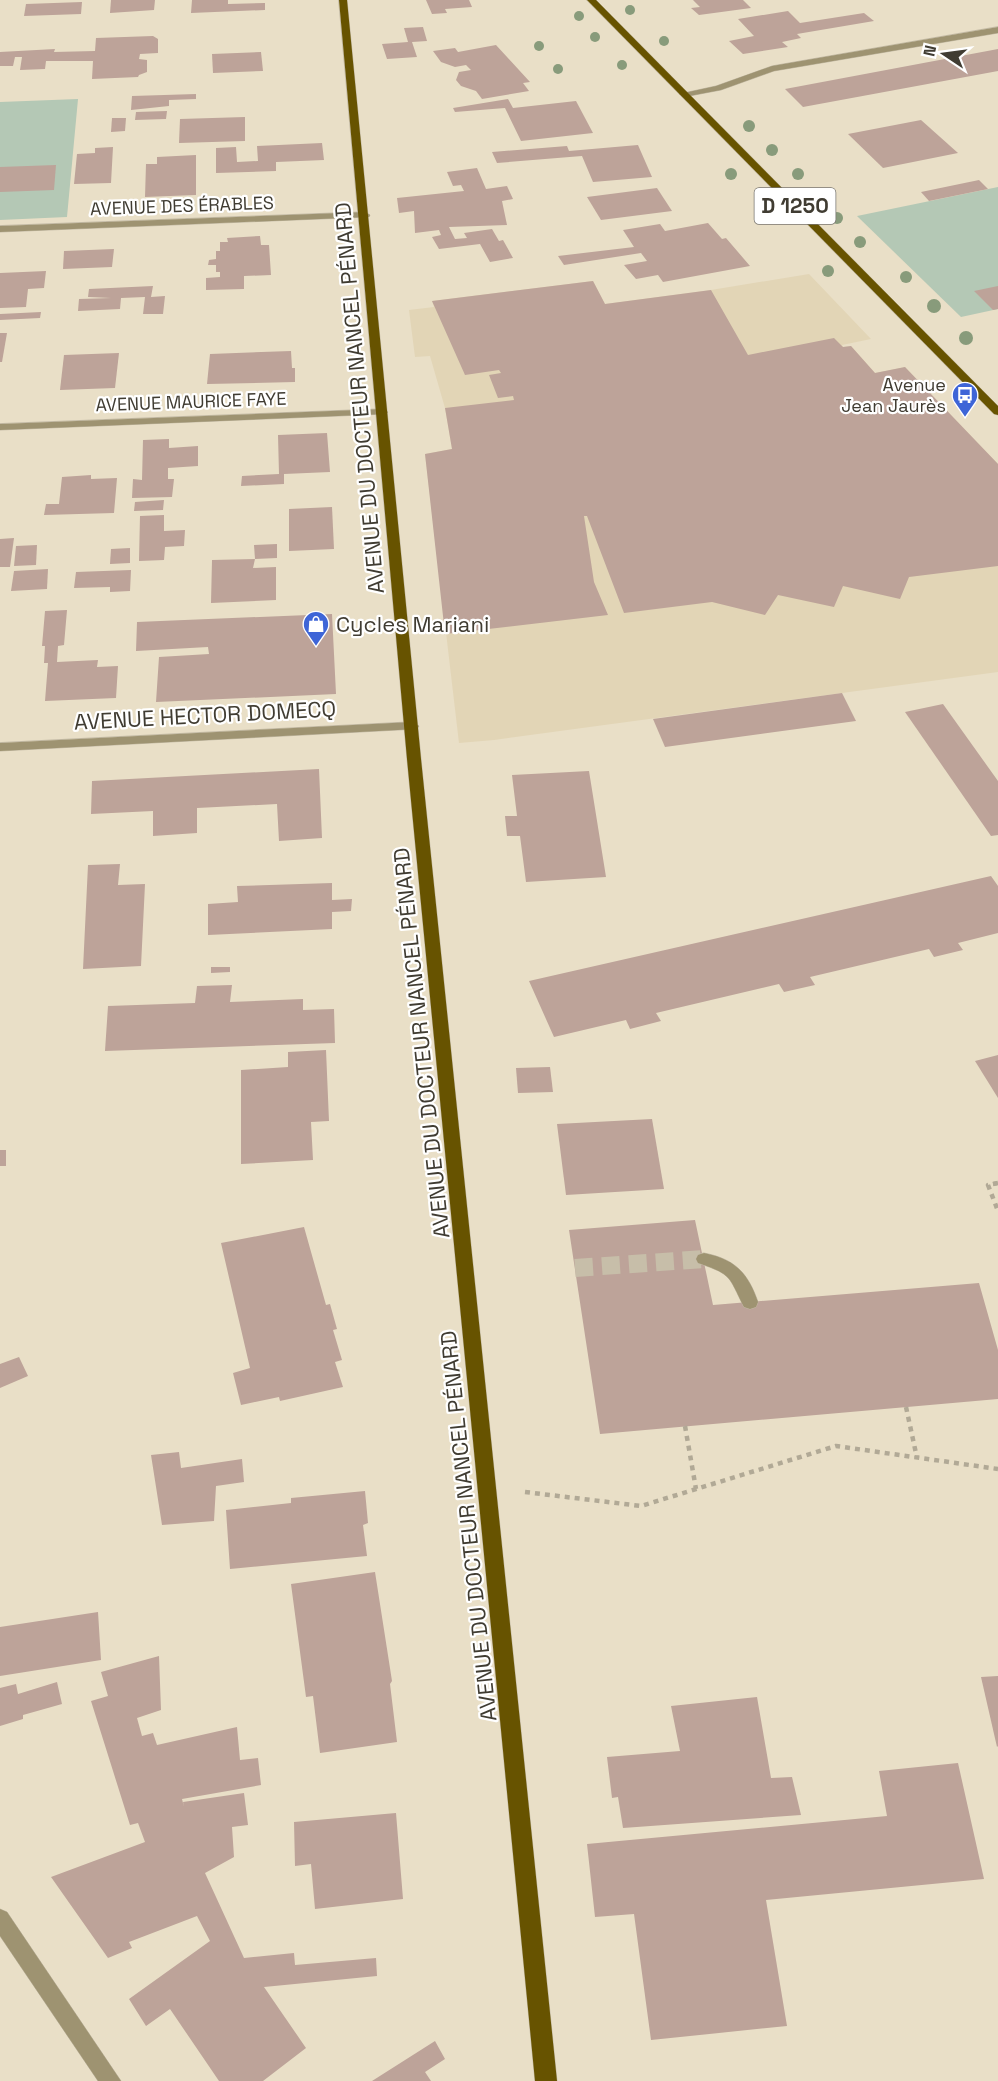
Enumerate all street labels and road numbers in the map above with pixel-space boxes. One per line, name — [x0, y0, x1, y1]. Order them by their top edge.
road number: D 1250 — [754, 188, 836, 224]
street label: AVENUE DES ÉRABLES — [90, 191, 274, 220]
street label: AVENUE DU DOCTEUR NANCEL PÉNARD — [328, 201, 390, 595]
street label: AVENUE MAURICE FAYE — [95, 387, 287, 416]
street label: AVENUE HECTOR DOMECQ — [73, 694, 337, 736]
street label: AVENUE DU DOCTEUR NANCEL PÉNARD — [387, 846, 455, 1240]
street label: AVENUE DU DOCTEUR NANCEL PÉNARD — [434, 1329, 502, 1723]

